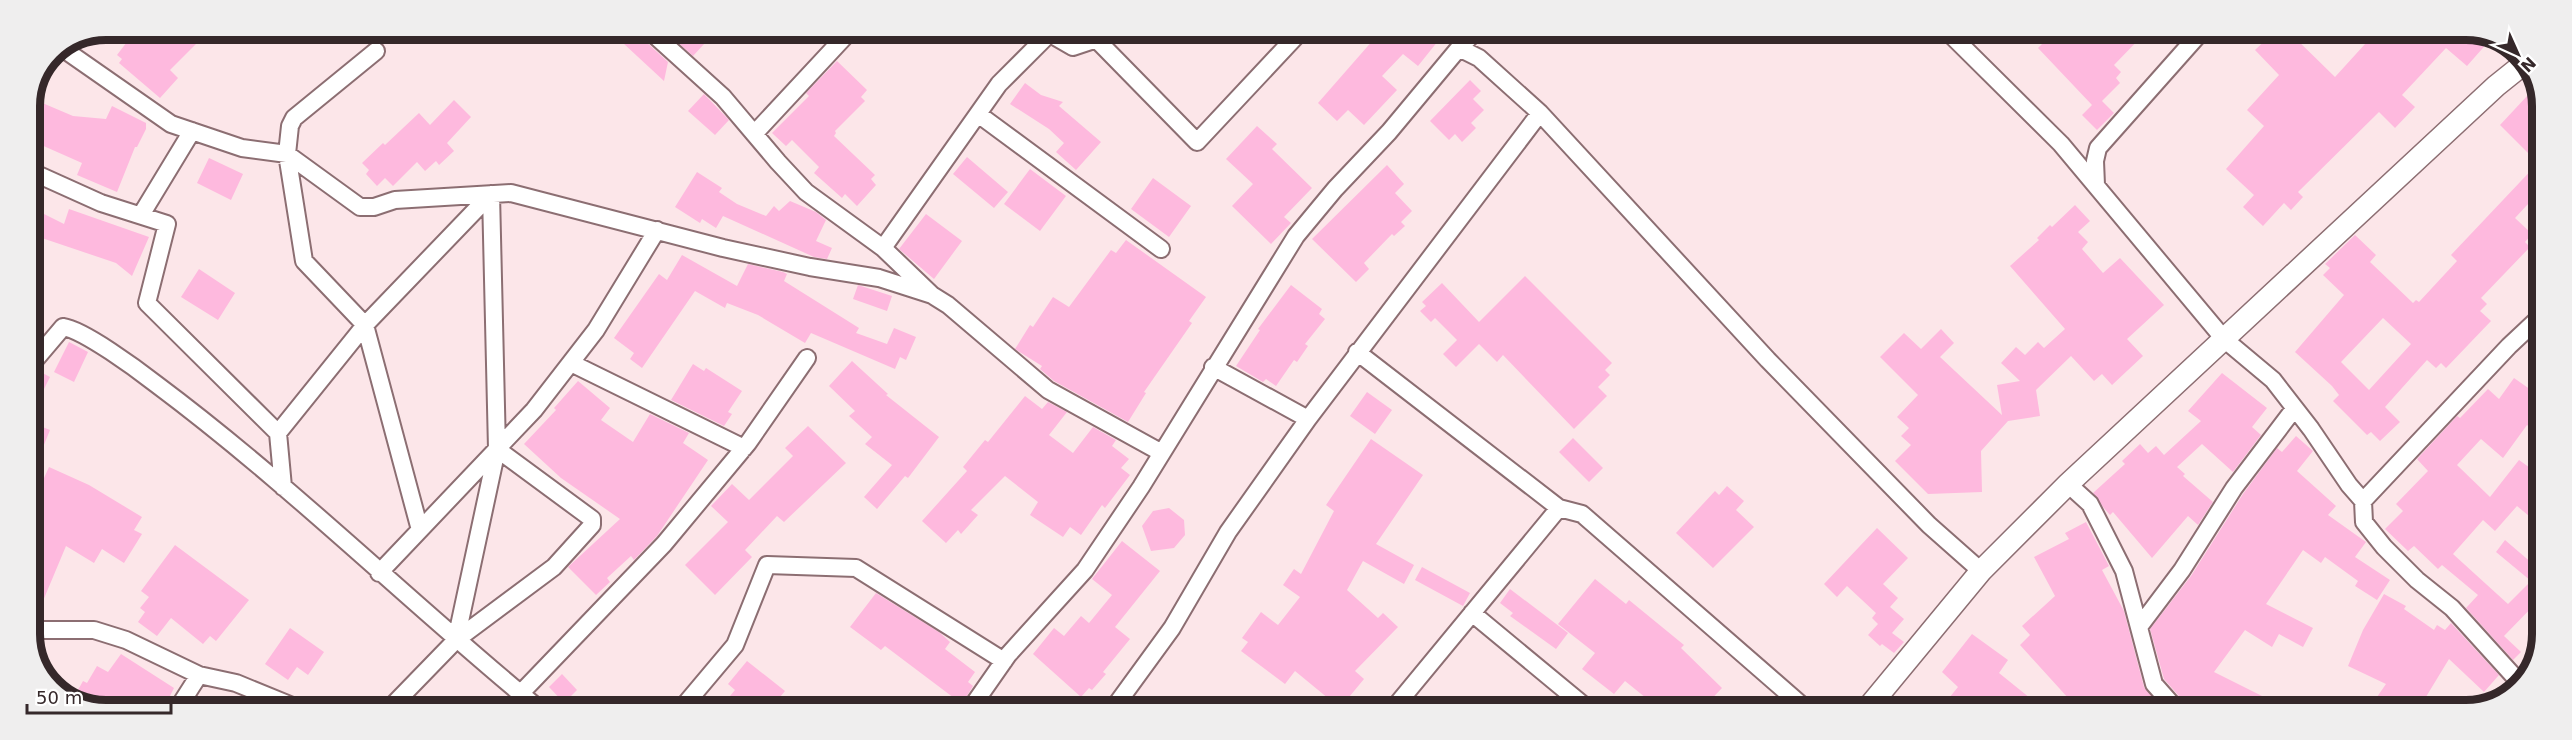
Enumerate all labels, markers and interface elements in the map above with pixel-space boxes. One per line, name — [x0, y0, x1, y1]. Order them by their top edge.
north arrow — [2488, 24, 2548, 84]
text: N — [2517, 53, 2540, 76]
scale bar — [27, 677, 171, 715]
text: 50 m — [36, 687, 82, 708]

